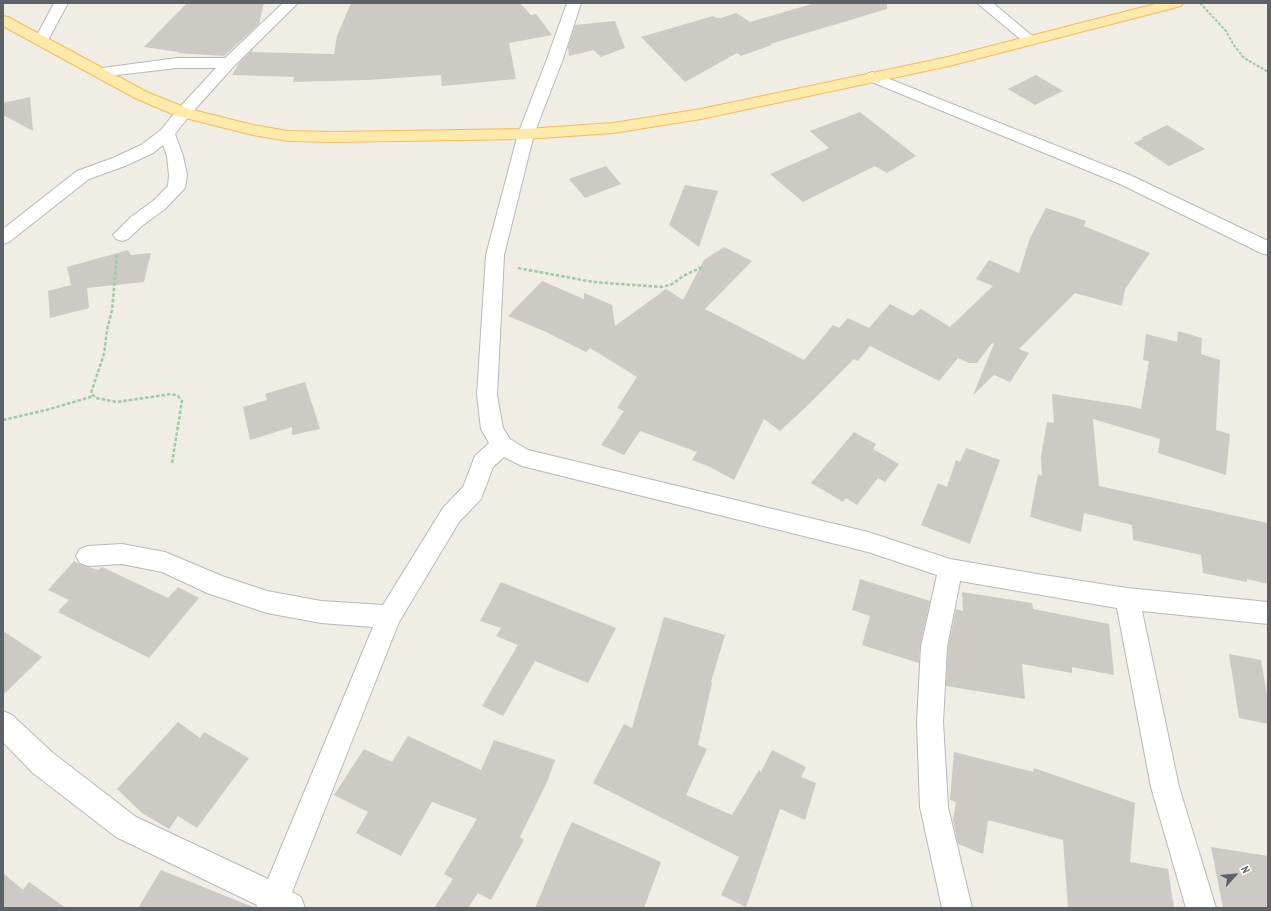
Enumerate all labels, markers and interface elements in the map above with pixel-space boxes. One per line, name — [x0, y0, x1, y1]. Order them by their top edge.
north arrow — [1215, 855, 1255, 895]
text: N — [1238, 864, 1253, 875]

